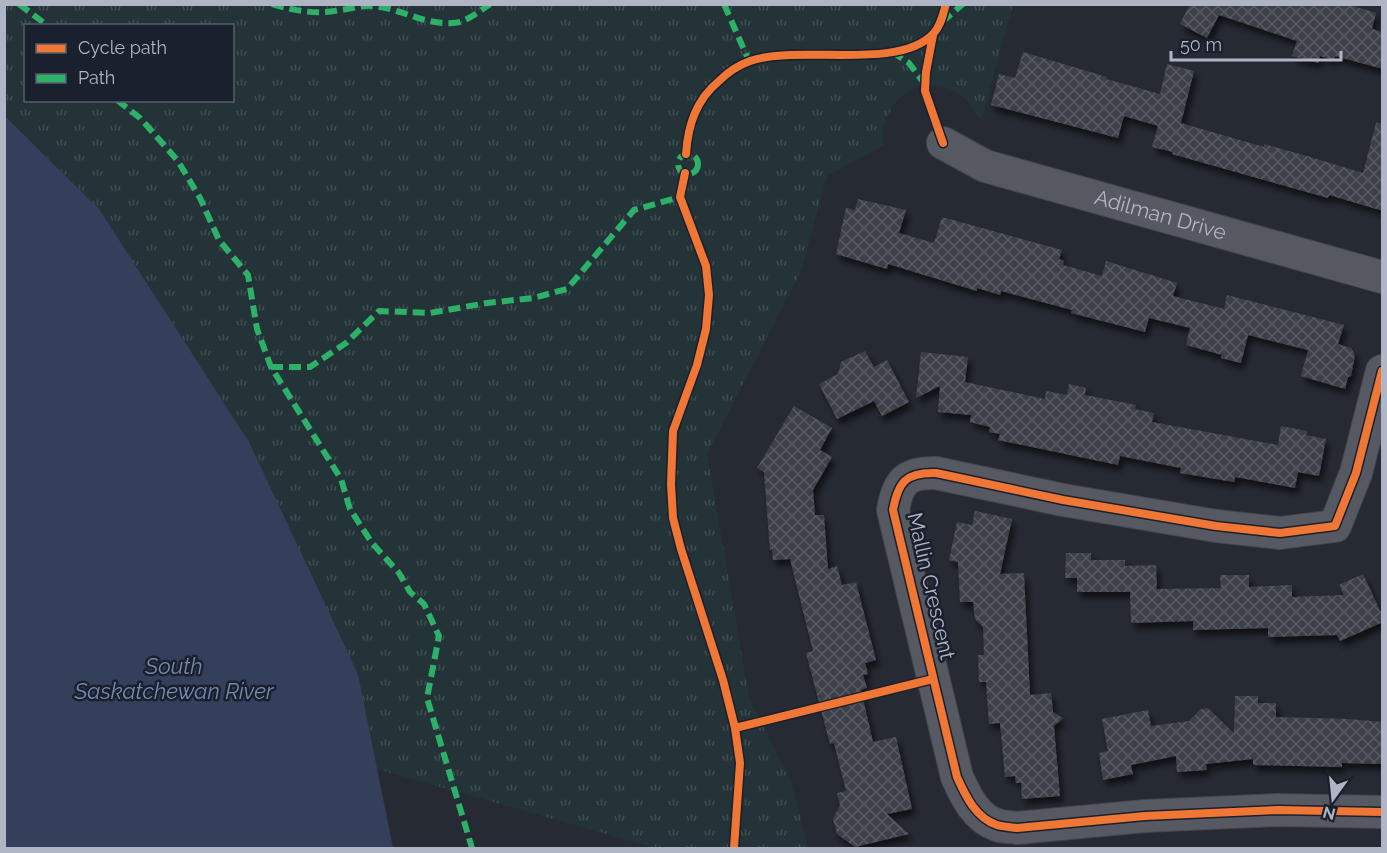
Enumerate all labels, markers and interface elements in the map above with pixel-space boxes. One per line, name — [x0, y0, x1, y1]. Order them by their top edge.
legend — [24, 24, 234, 102]
scale bar — [1171, 24, 1340, 62]
text: 50 m — [1180, 34, 1222, 55]
text: Cycle path — [78, 37, 167, 58]
text: Path — [78, 67, 115, 88]
street label: Adilman Drive — [1092, 184, 1229, 245]
street label: Mallin Crescent — [902, 510, 961, 662]
water label: South Saskatchewan River — [73, 653, 275, 704]
north arrow — [1303, 769, 1363, 829]
text: N — [1321, 802, 1338, 824]

